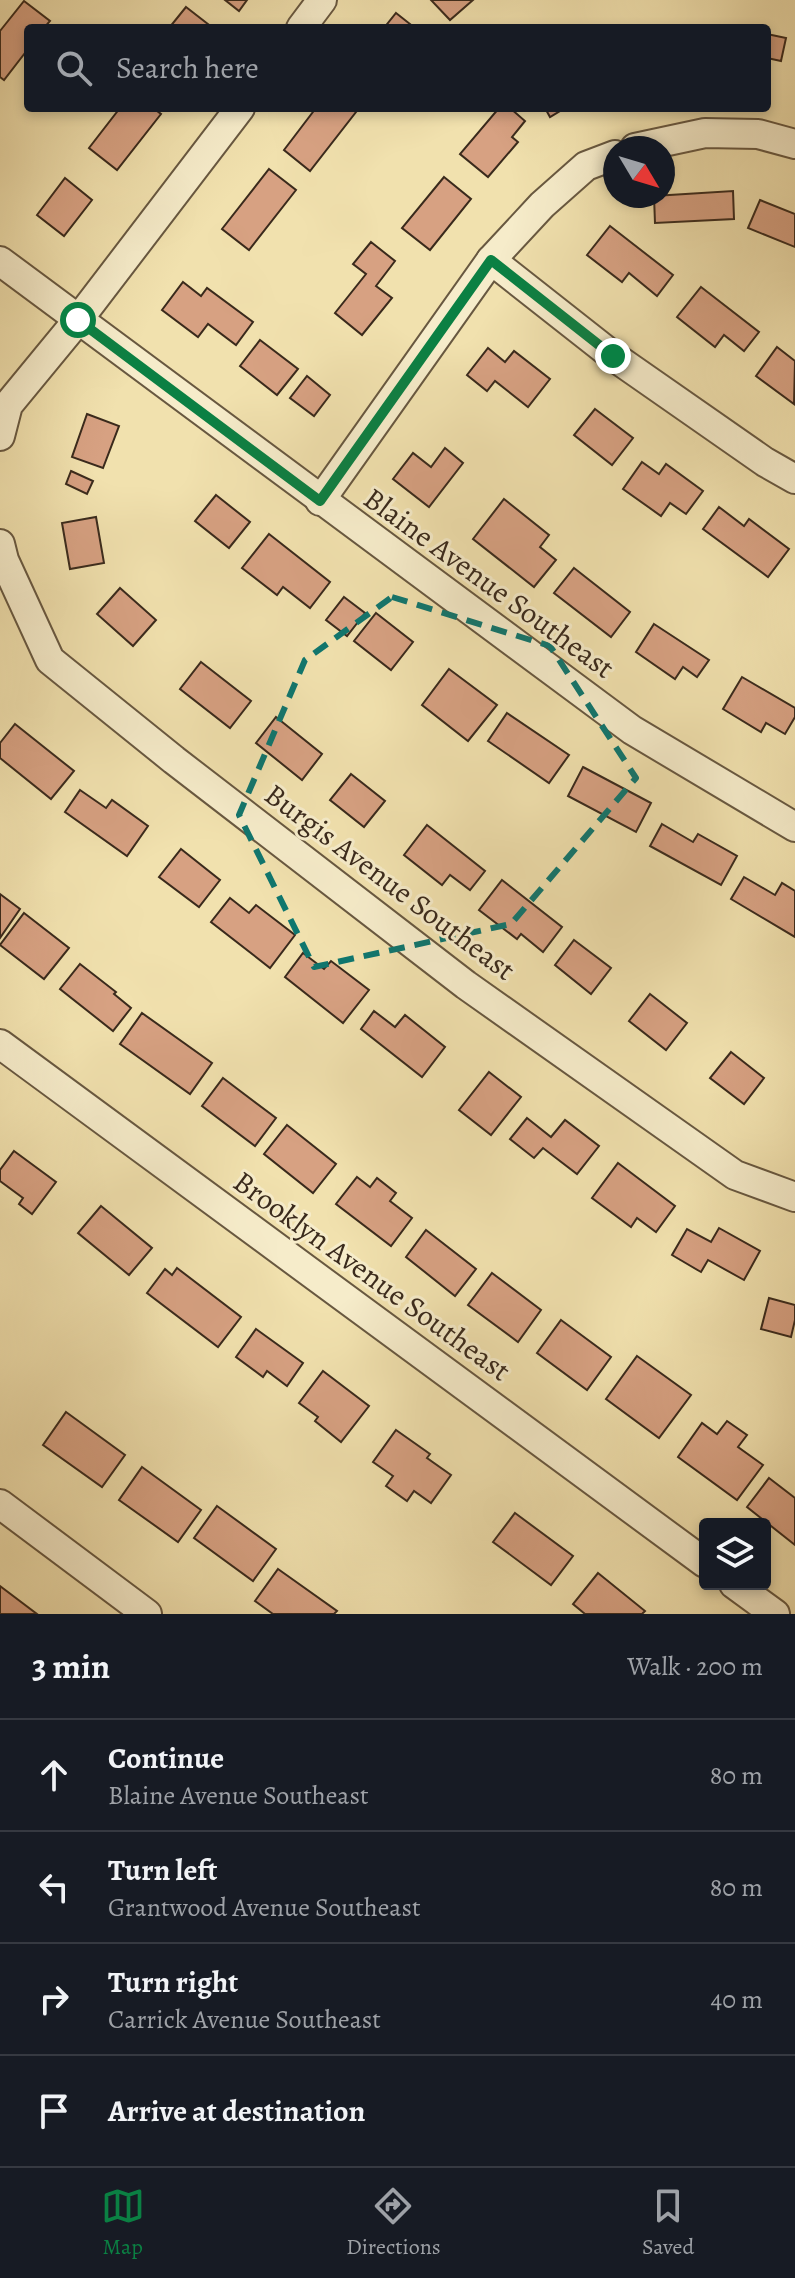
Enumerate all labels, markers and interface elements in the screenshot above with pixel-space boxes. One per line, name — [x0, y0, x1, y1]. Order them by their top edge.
search box — [24, 24, 771, 112]
icon: search — [52, 46, 96, 90]
text: Search here — [116, 48, 259, 88]
north arrow — [603, 136, 675, 208]
route start — [60, 302, 96, 338]
route end — [595, 338, 631, 374]
street label: Blaine Avenue Southeast — [356, 478, 622, 688]
street label: Burgis Avenue Southeast — [257, 774, 524, 990]
street label: Brooklyn Avenue Southeast — [225, 1162, 519, 1390]
map controls — [699, 1518, 771, 1590]
button: layers — [699, 1518, 771, 1590]
text: 3 min — [32, 1643, 110, 1690]
text: Walk · 200 m — [627, 1649, 763, 1684]
text: Continue — [108, 1738, 224, 1778]
icon: ahead — [32, 1753, 76, 1797]
text: 80 m — [710, 1758, 763, 1793]
text: Blaine Avenue Southeast — [108, 1778, 368, 1813]
text: Turn left — [108, 1850, 217, 1890]
icon: left — [32, 1865, 76, 1909]
text: 80 m — [710, 1870, 763, 1905]
text: Grantwood Avenue Southeast — [108, 1890, 421, 1925]
text: Turn right — [108, 1962, 238, 2002]
icon: right — [32, 1977, 76, 2021]
text: 40 m — [711, 1982, 763, 2017]
text: Carrick Avenue Southeast — [108, 2002, 381, 2037]
icon: arrive — [32, 2089, 76, 2133]
text: Arrive at destination — [108, 2091, 365, 2131]
tab: Map — [101, 2184, 145, 2262]
tab: Directions — [346, 2184, 441, 2262]
tab: Saved — [642, 2184, 694, 2262]

